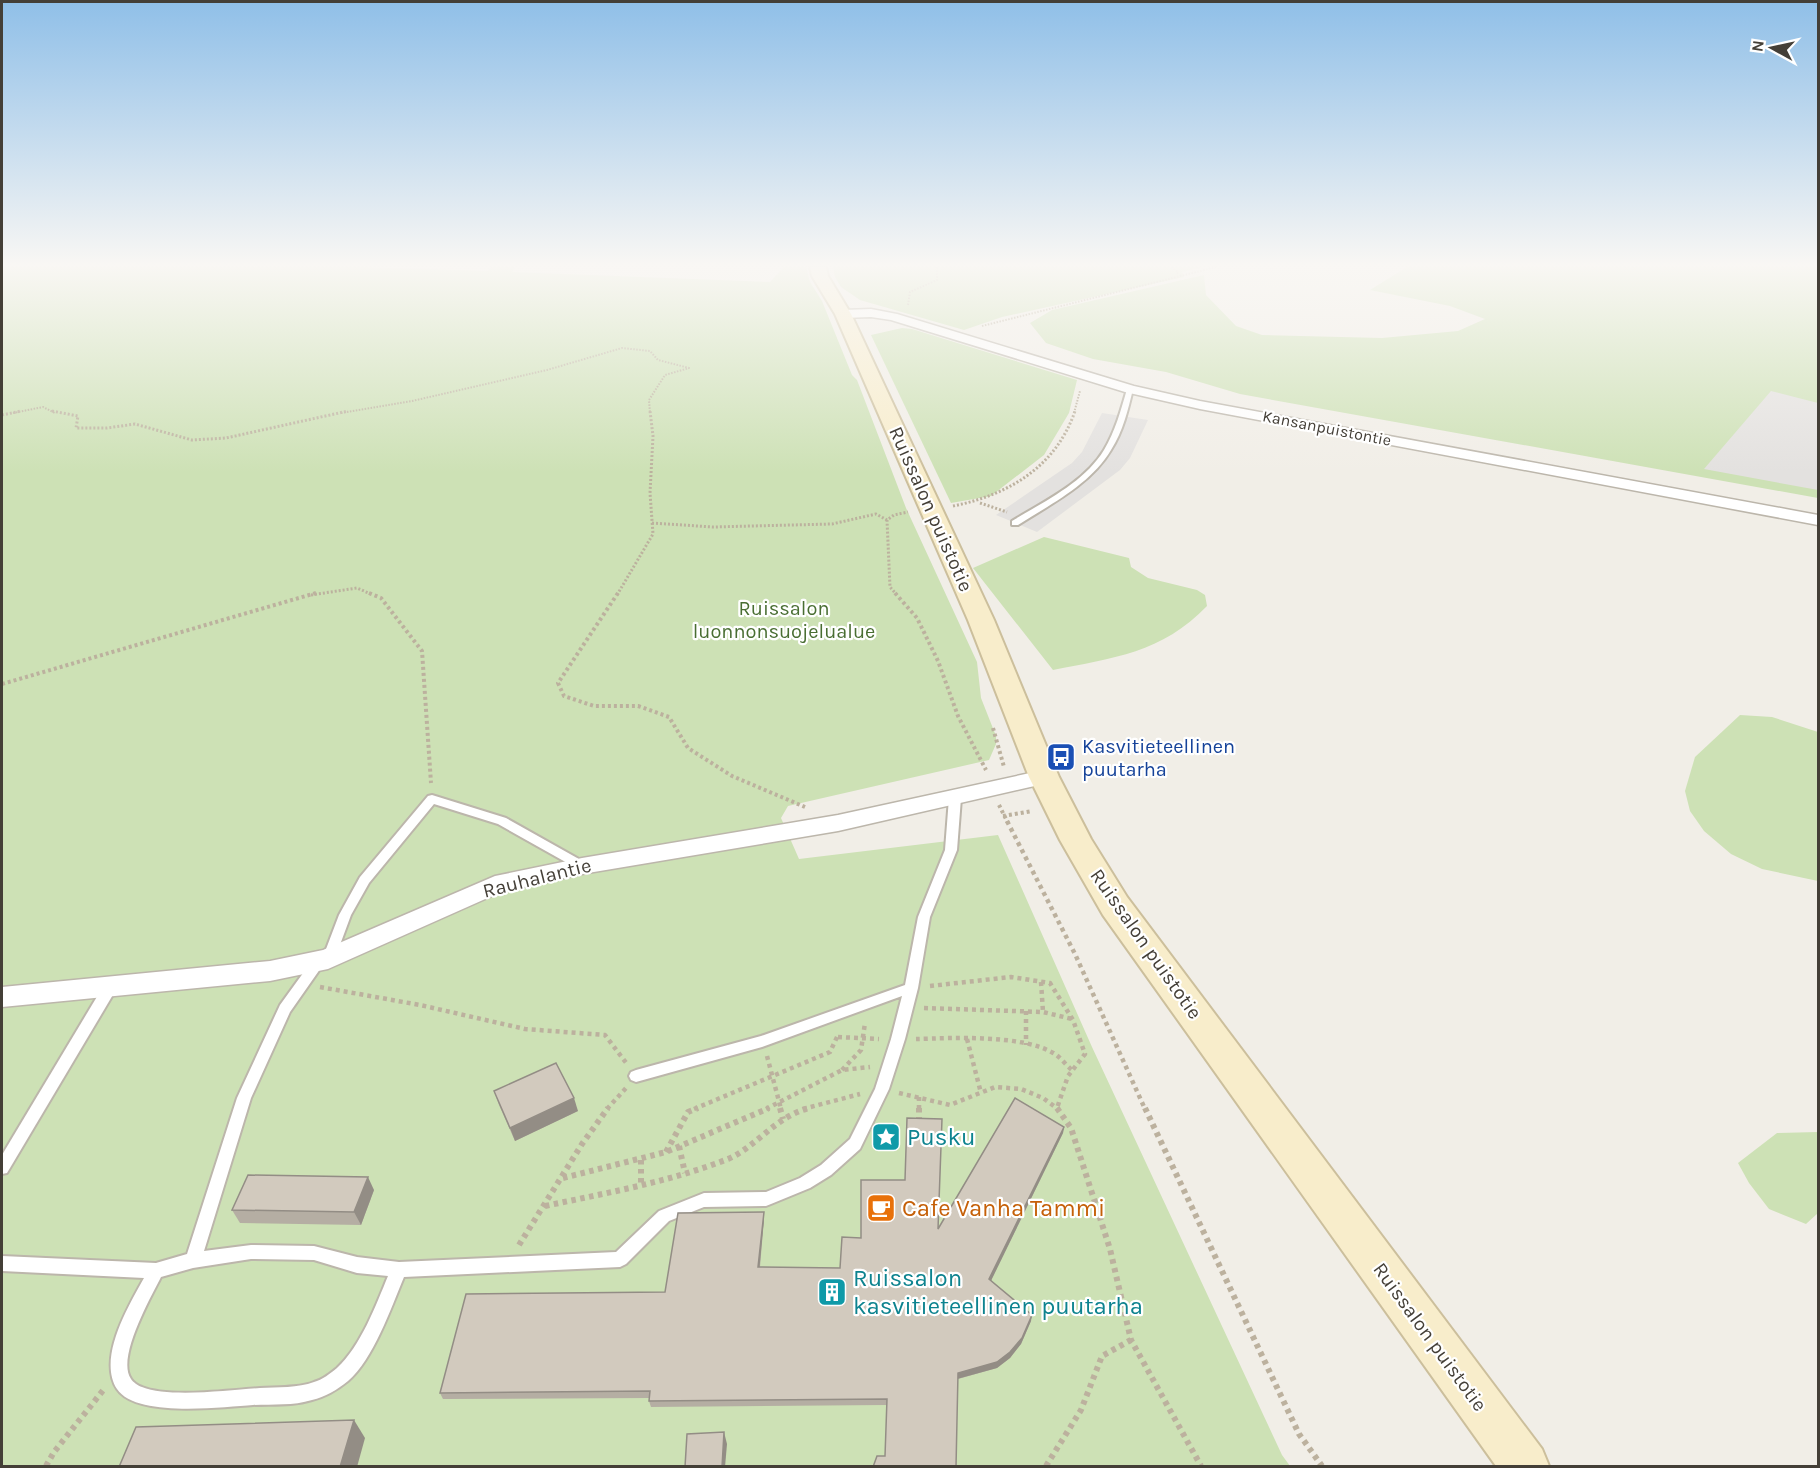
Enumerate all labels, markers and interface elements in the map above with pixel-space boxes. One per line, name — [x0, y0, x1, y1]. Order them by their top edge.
north arrow — [1742, 18, 1802, 78]
text: N — [1747, 39, 1768, 53]
street label: Kansanpuistontie — [1261, 406, 1393, 450]
street label: Ruissalon puistotie — [884, 423, 978, 595]
park label: Ruissalon luonnonsuojelualue — [693, 597, 875, 643]
place label: Kasvitieteellinen puutarha — [1082, 735, 1235, 781]
bus stop icon: Kasvitieteellinen puutarha — [1045, 741, 1077, 773]
street label: Rauhalantie — [480, 853, 594, 903]
street label: Ruissalon puistotie — [1085, 864, 1207, 1024]
place icon: Pusku — [870, 1121, 902, 1153]
place label: Pusku — [907, 1123, 976, 1151]
cafe icon: Cafe Vanha Tammi — [865, 1192, 897, 1224]
place label: Cafe Vanha Tammi — [902, 1194, 1105, 1222]
street label: Ruissalon puistotie — [1368, 1258, 1492, 1416]
place label: Ruissalon kasvitieteellinen puutarha — [853, 1264, 1143, 1320]
building icon: Ruissalon kasvitieteellinen puutarha — [816, 1276, 848, 1308]

